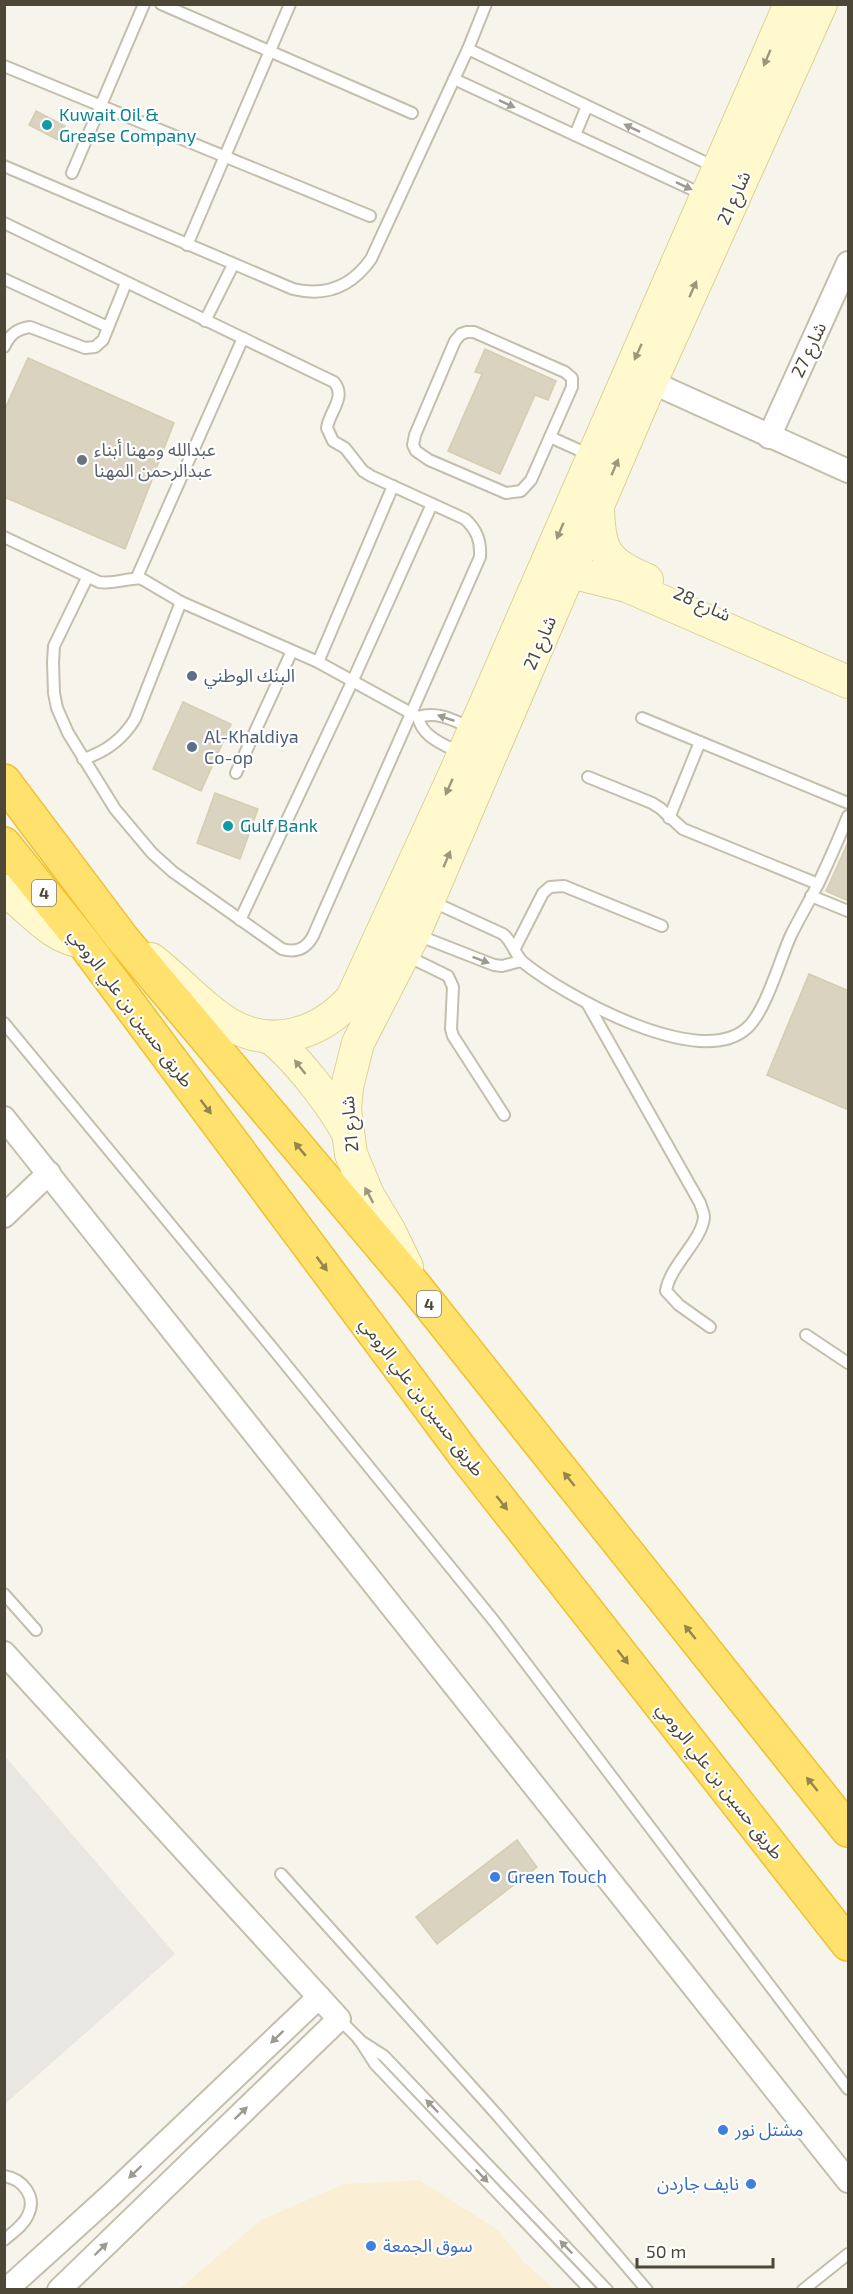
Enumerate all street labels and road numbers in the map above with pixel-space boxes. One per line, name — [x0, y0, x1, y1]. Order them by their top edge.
street label: شارع 21 — [712, 167, 758, 229]
street label: شارع 27 — [786, 318, 834, 382]
street label: شارع 28 — [669, 581, 734, 629]
street label: شارع 21 — [518, 612, 564, 674]
road number: 4 — [32, 880, 56, 906]
street label: طريق حسين بن علي الرومي — [62, 924, 199, 1093]
street label: شارع 21 — [336, 1095, 366, 1153]
road number: 4 — [417, 1291, 441, 1317]
street label: طريق حسين بن علي الرومي — [353, 1313, 490, 1482]
street label: طريق حسين بن علي الرومي — [650, 1698, 789, 1865]

